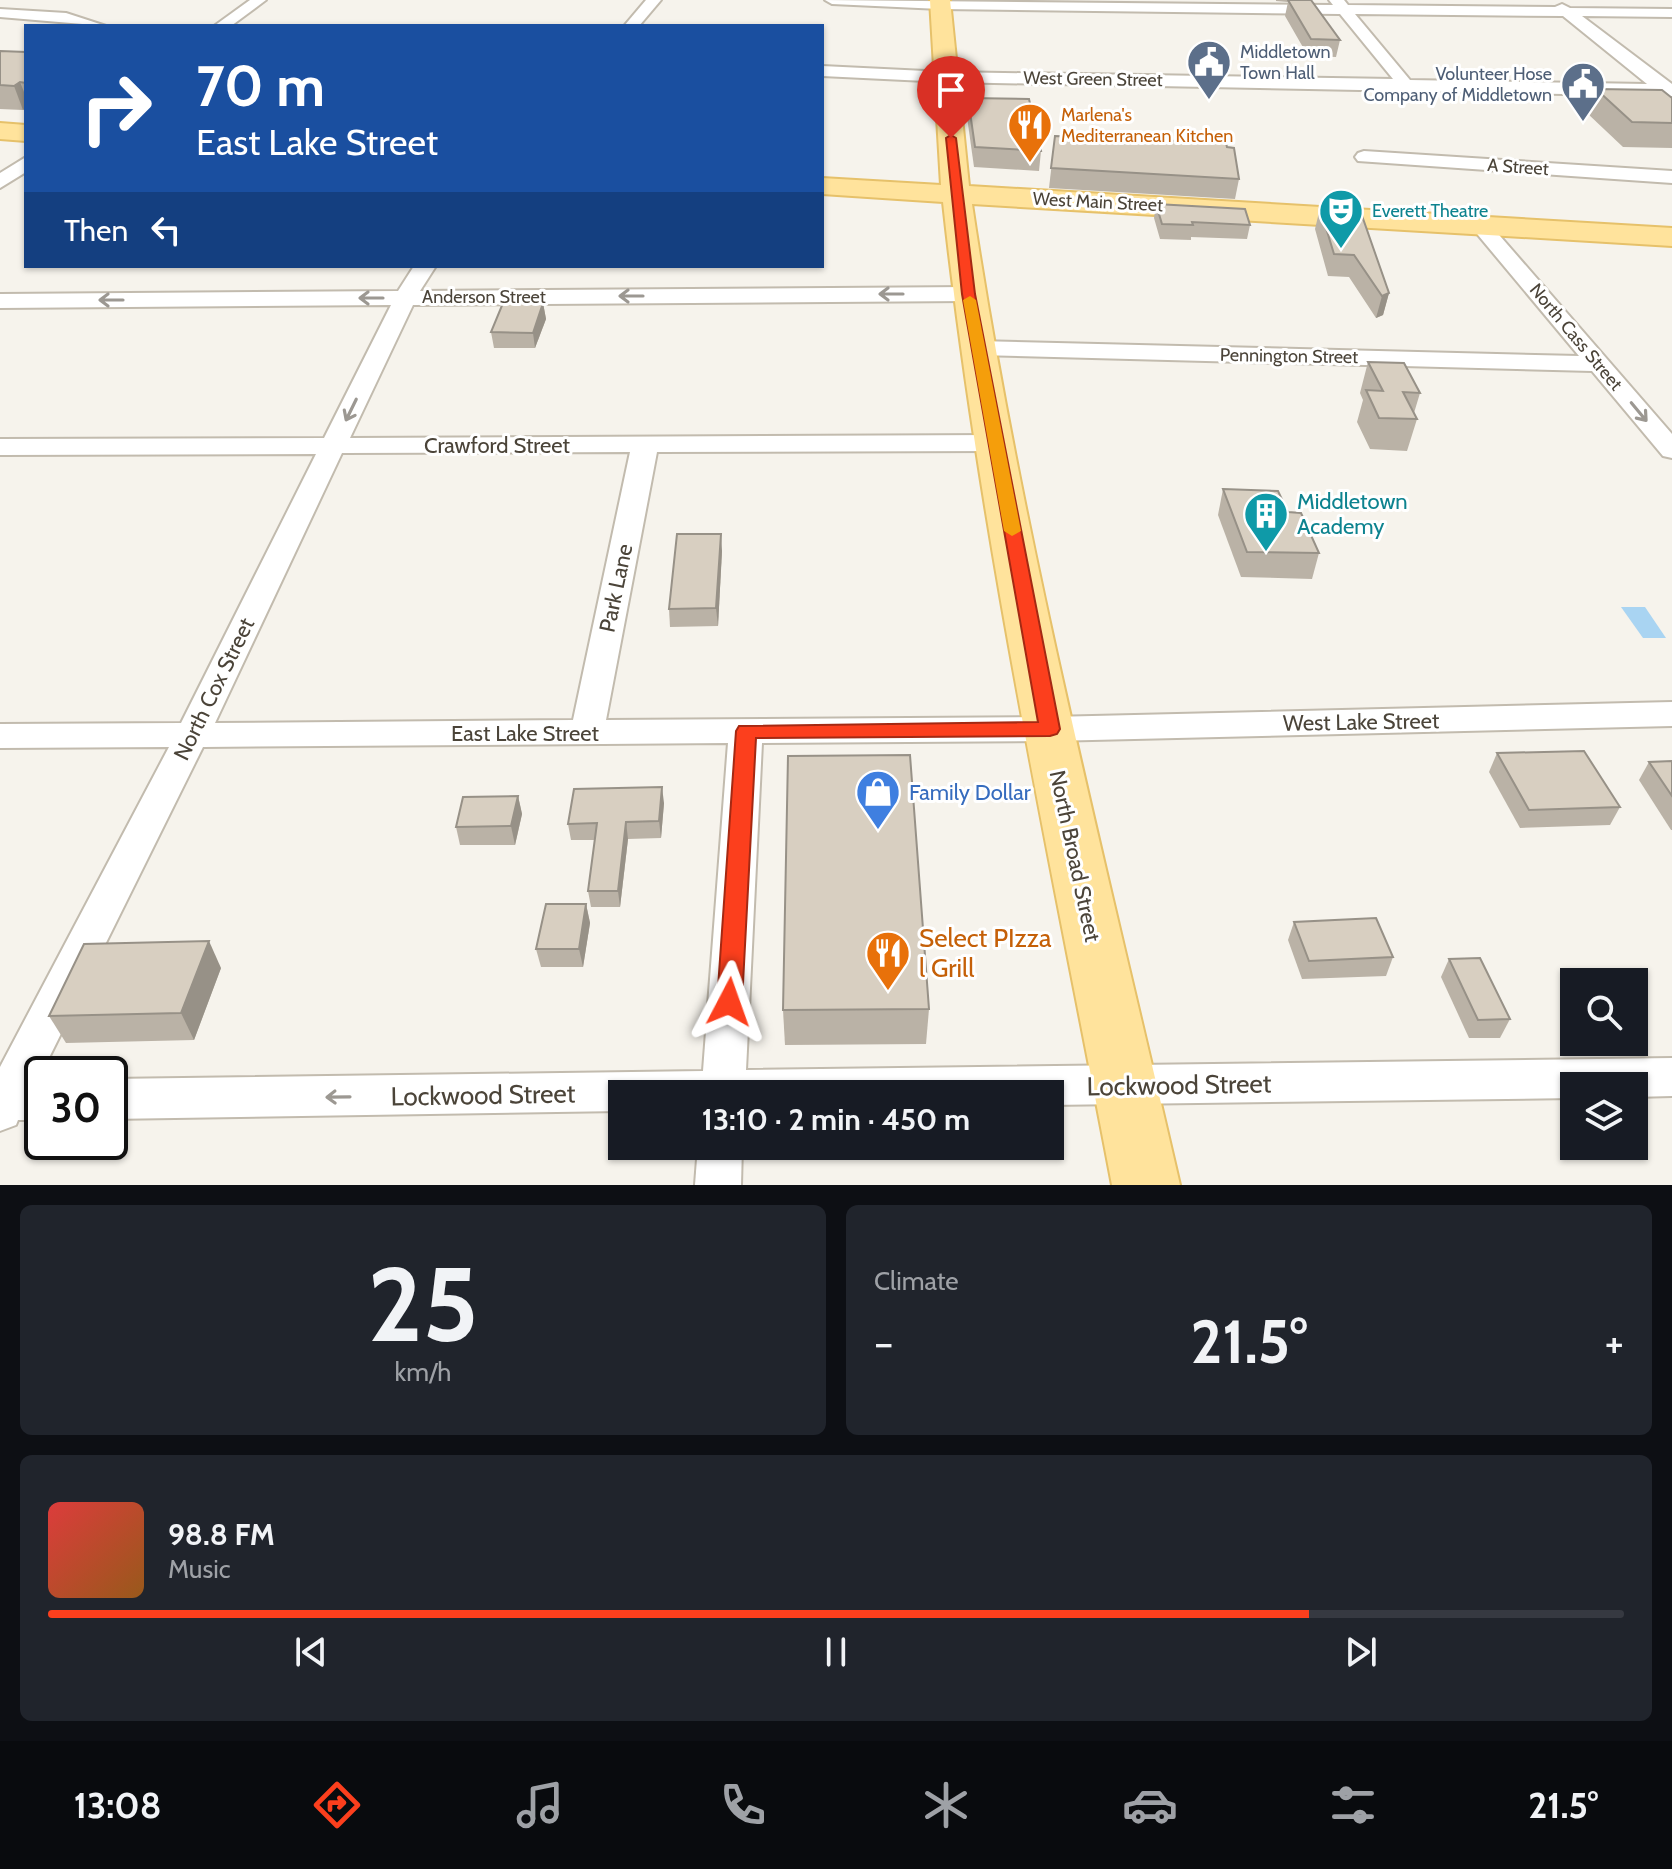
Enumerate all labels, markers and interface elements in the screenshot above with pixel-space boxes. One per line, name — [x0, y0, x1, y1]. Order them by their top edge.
public building icon: Middletown Town Hall — [1185, 38, 1233, 101]
place label: Middletown Town Hall — [1240, 41, 1331, 84]
text: 70 m — [196, 52, 325, 120]
icon: right — [64, 56, 168, 160]
pin — [917, 56, 985, 138]
public building icon: Volunteer Hose Company of Middletown — [1559, 60, 1607, 123]
place label: Volunteer Hose Company of Middletown — [1364, 63, 1552, 106]
street label: West Green Street — [1023, 67, 1163, 91]
icon: arrive — [929, 68, 973, 112]
restaurant icon: Marlena's Mediterranean Kitchen — [1006, 101, 1054, 164]
place label: Marlena's Mediterranean Kitchen — [1061, 104, 1233, 147]
text: East Lake Street — [196, 120, 438, 164]
street label: A Street — [1487, 154, 1549, 180]
theatre icon: Everett Theatre — [1317, 187, 1365, 250]
street label: West Main Street — [1032, 188, 1164, 216]
place label: Everett Theatre — [1372, 200, 1488, 222]
icon: left — [144, 208, 188, 252]
text: Then — [64, 212, 128, 249]
street label: North Cass Street — [1525, 279, 1627, 395]
street label: Anderson Street — [422, 286, 546, 308]
one-way arrow — [878, 286, 905, 302]
one-way arrow — [618, 288, 645, 304]
one-way arrow — [358, 290, 385, 306]
one-way arrow — [98, 292, 125, 308]
street label: Pennington Street — [1220, 344, 1358, 368]
one-way arrow — [343, 397, 359, 421]
one-way arrow — [1630, 401, 1648, 421]
street label: Crawford Street — [424, 432, 571, 459]
place label: Middletown Academy — [1297, 488, 1408, 540]
building icon: Middletown Academy — [1242, 490, 1290, 553]
street label: Park Lane — [593, 541, 639, 635]
street label: North Cox Street — [168, 613, 260, 765]
street label: West Lake Street — [1283, 707, 1440, 737]
street label: East Lake Street — [451, 720, 600, 747]
shop icon: Family Dollar — [854, 768, 902, 831]
street label: North Broad Street — [1044, 768, 1106, 945]
place label: Family Dollar — [909, 779, 1031, 806]
place label: Select PIzza l Grill — [919, 922, 1052, 984]
restaurant icon: Select PIzza l Grill — [864, 929, 912, 992]
position arrow — [687, 960, 771, 1044]
map controls — [1560, 968, 1648, 1160]
button: search — [1560, 968, 1648, 1056]
speed limit sign: 30 — [24, 1056, 128, 1160]
street label: Lockwood Street — [1086, 1067, 1272, 1103]
button: layers — [1560, 1072, 1648, 1160]
street label: Lockwood Street — [390, 1077, 576, 1113]
one-way arrow — [325, 1089, 352, 1105]
text: 13:10 · 2 min · 450 m — [702, 1101, 970, 1138]
text: 25 — [368, 1241, 478, 1367]
text: Climate — [874, 1265, 959, 1297]
text: 21.5° — [1191, 1305, 1307, 1378]
text: − — [874, 1316, 893, 1369]
text: + — [1605, 1316, 1624, 1369]
text: km/h — [395, 1356, 451, 1388]
text: 98.8 FM — [168, 1516, 275, 1553]
text: Music — [168, 1553, 231, 1585]
icon: previous — [289, 1630, 333, 1674]
icon: pause — [814, 1630, 858, 1674]
icon: next — [1339, 1630, 1383, 1674]
icon: directions — [309, 1777, 365, 1833]
icon: music — [512, 1777, 568, 1833]
icon: phone — [715, 1777, 771, 1833]
icon: climate — [918, 1777, 974, 1833]
icon: car — [1122, 1777, 1178, 1833]
icon: filters — [1325, 1777, 1381, 1833]
text: 13:08 — [74, 1783, 161, 1827]
text: 21.5° — [1528, 1783, 1598, 1827]

